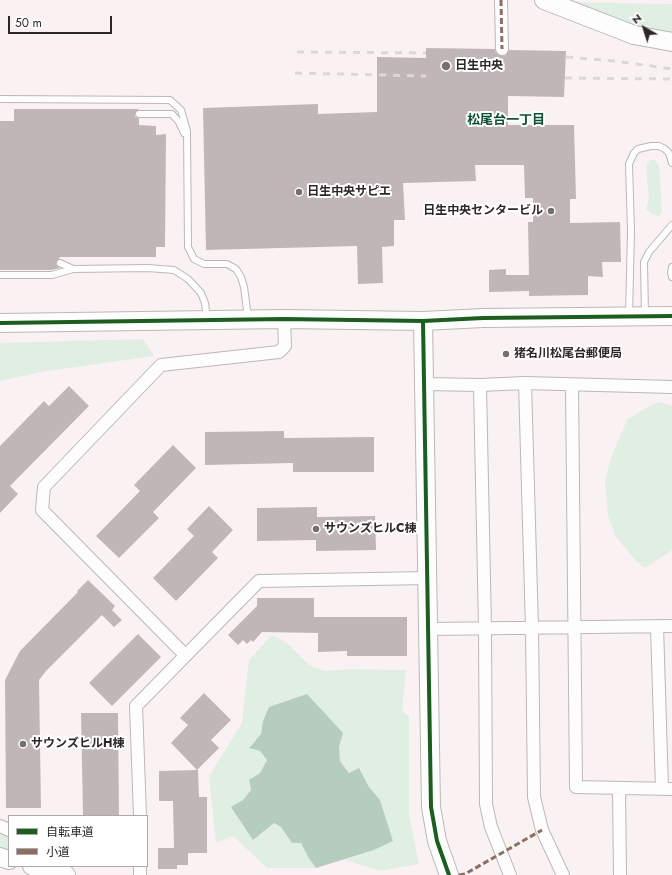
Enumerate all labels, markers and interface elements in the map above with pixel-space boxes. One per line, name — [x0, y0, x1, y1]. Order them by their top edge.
scale bar — [10, 8, 114, 34]
north arrow — [624, 8, 664, 48]
text: N — [628, 10, 645, 28]
text: 50 m — [15, 14, 42, 32]
place label: 日生中央 — [455, 59, 503, 73]
marker: 日生中央 — [440, 60, 452, 72]
district label: 松尾台一丁目 — [467, 113, 545, 129]
place label: 日生中央サピエ — [307, 185, 391, 199]
marker: 日生中央サピエ — [294, 187, 304, 197]
place label: 日生中央センタービル — [423, 204, 543, 218]
marker: 日生中央センタービル — [546, 206, 556, 216]
place label: 猪名川松尾台郵便局 — [514, 347, 622, 361]
marker: 猪名川松尾台郵便局 — [501, 349, 511, 359]
place label: サウンズヒルC棟 — [324, 522, 416, 536]
marker: サウンズヒルC棟 — [311, 524, 321, 534]
place label: サウンズヒルH棟 — [31, 737, 124, 751]
marker: サウンズヒルH棟 — [18, 739, 28, 749]
legend — [8, 815, 148, 867]
text: 自転車道 — [46, 823, 94, 841]
text: 小道 — [46, 843, 70, 861]

